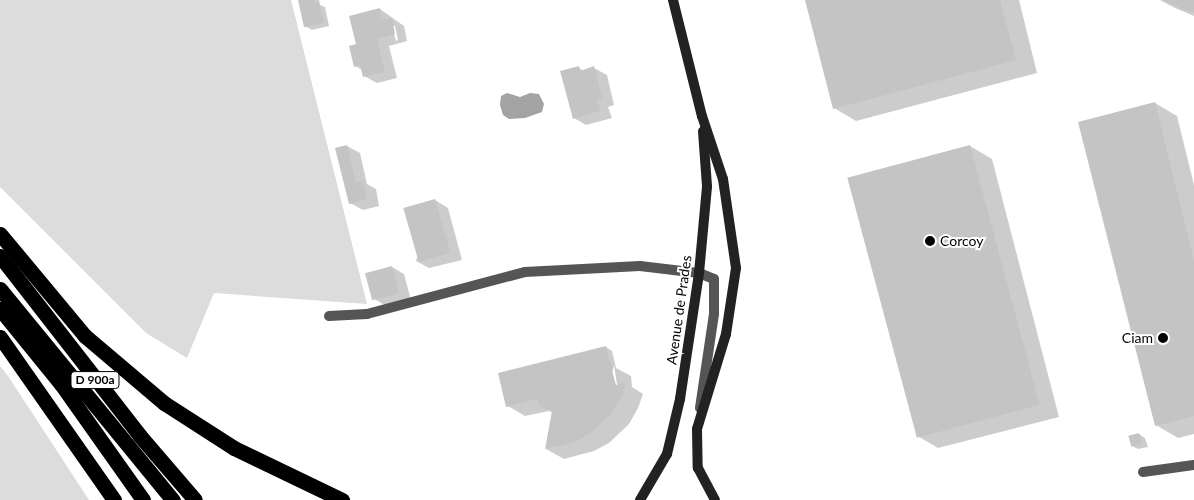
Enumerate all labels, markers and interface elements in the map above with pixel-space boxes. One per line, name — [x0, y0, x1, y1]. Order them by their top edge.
place label: Corcoy — [940, 233, 983, 249]
marker: Corcoy — [924, 235, 936, 247]
street label: Avenue de Prades — [663, 254, 695, 366]
place label: Ciam — [1122, 330, 1153, 346]
marker: Ciam — [1157, 332, 1169, 344]
road number: D 900a — [70, 370, 120, 390]

